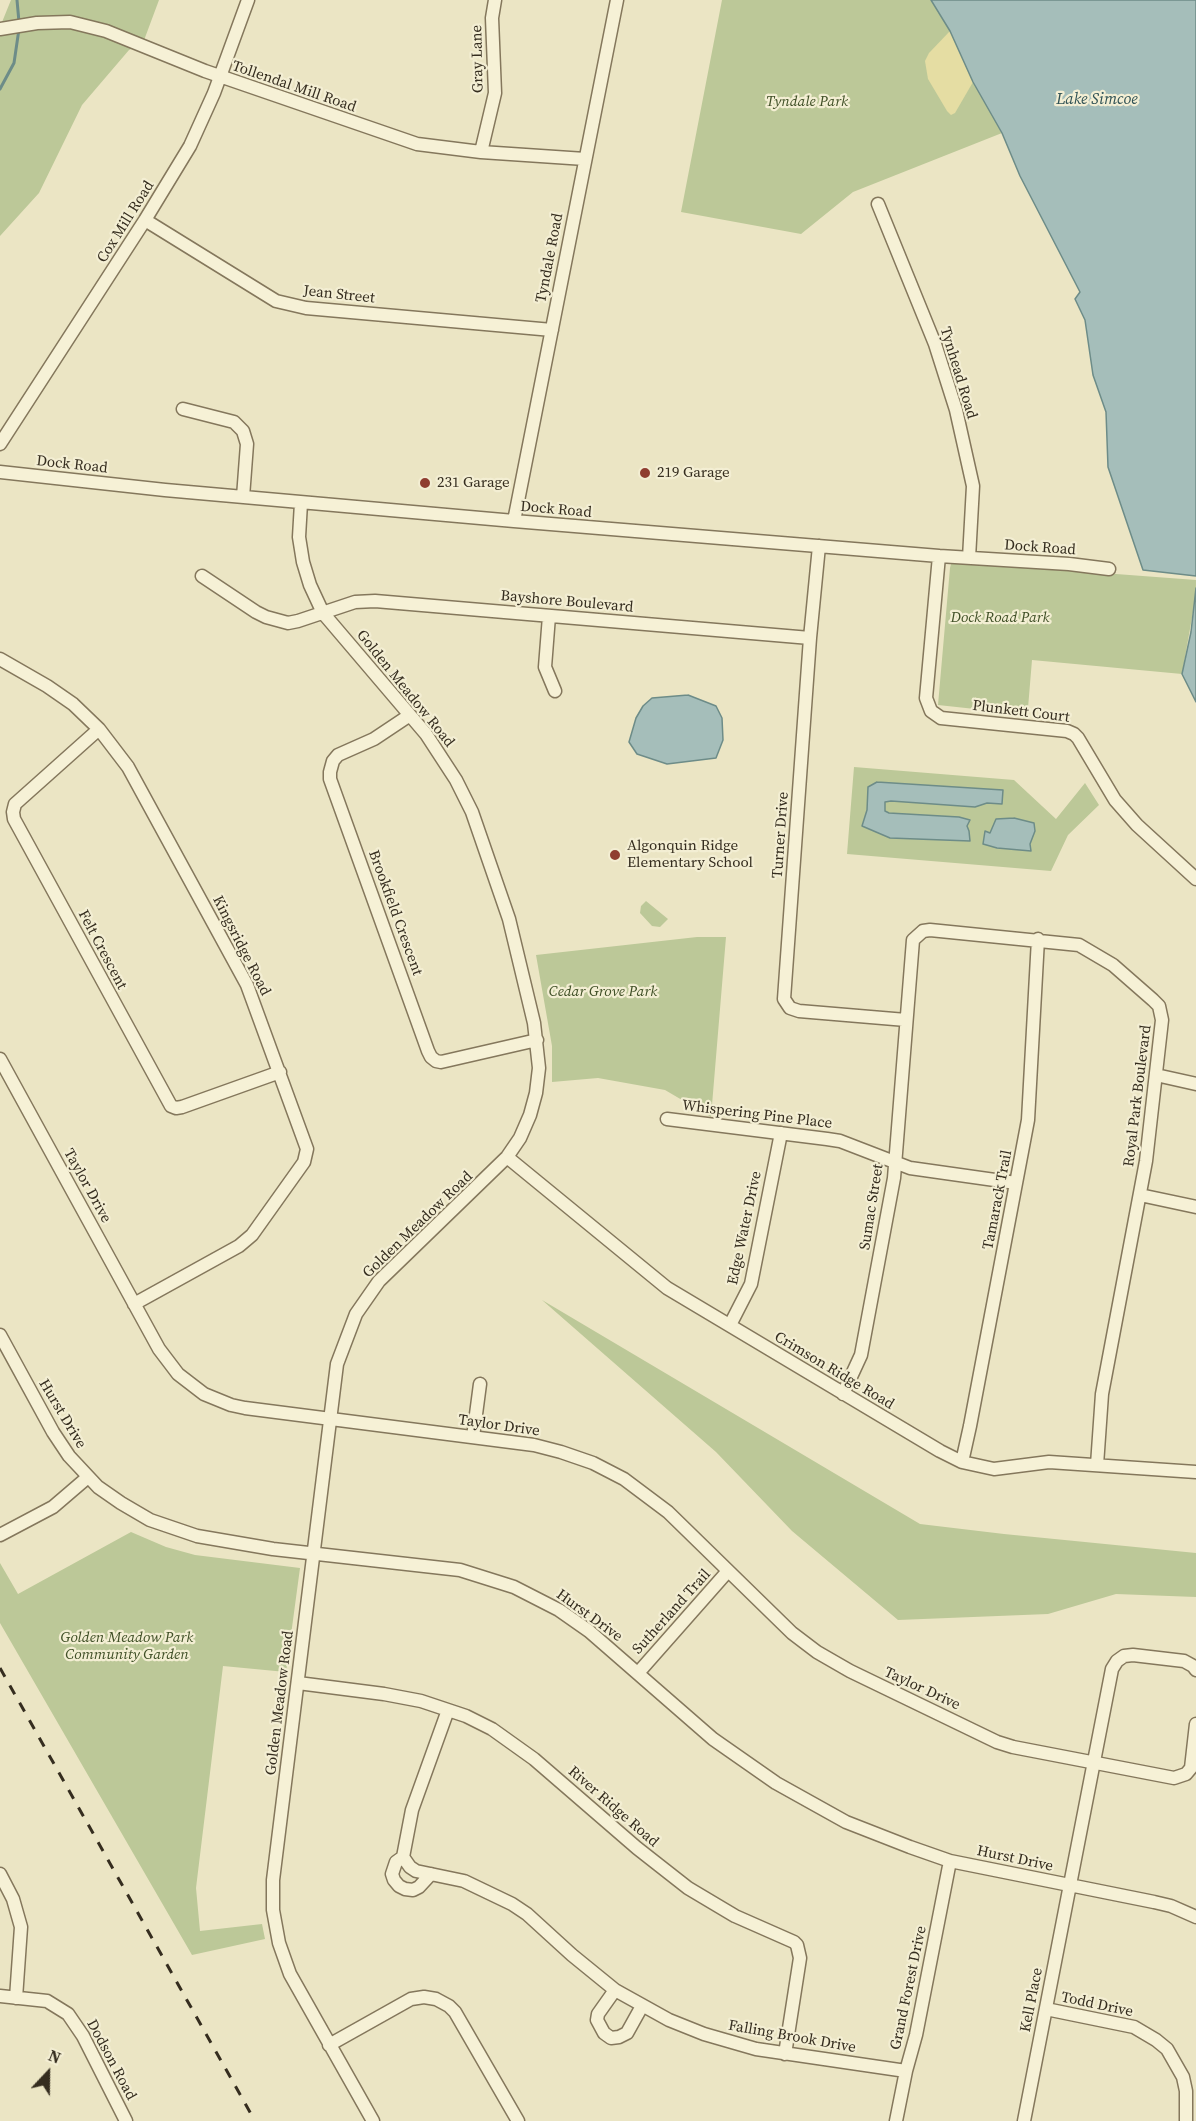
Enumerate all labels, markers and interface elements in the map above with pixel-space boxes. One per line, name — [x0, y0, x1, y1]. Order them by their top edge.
street label: Gray Lane — [468, 25, 488, 93]
street label: Tollendal Mill Road — [230, 57, 358, 117]
water label: Lake Simcoe — [1056, 90, 1138, 110]
park label: Tyndale Park — [766, 93, 848, 111]
street label: Cox Mill Road — [94, 178, 158, 266]
street label: Tyndale Road — [533, 212, 567, 304]
street label: Jean Street — [302, 282, 376, 308]
street label: Tynhead Road — [935, 325, 981, 421]
street label: Dock Road — [35, 452, 109, 478]
place label: 219 Garage — [657, 464, 730, 482]
marker: 219 Garage — [638, 466, 652, 480]
place label: 231 Garage — [437, 474, 510, 492]
marker: 231 Garage — [418, 476, 432, 490]
street label: Dock Road — [519, 498, 593, 522]
street label: Dock Road — [1004, 537, 1076, 559]
street label: Bayshore Boulevard — [500, 587, 634, 617]
park label: Dock Road Park — [950, 609, 1050, 627]
street label: Golden Meadow Road — [352, 627, 458, 751]
street label: Plunkett Court — [971, 697, 1071, 727]
street label: Turner Drive — [769, 791, 793, 879]
place label: Algonquin Ridge Elementary School — [627, 837, 753, 872]
street label: Brookfield Crescent — [364, 848, 426, 978]
marker: Algonquin Ridge Elementary School — [608, 848, 622, 862]
street label: Kingsridge Road — [208, 893, 274, 999]
street label: Felt Crescent — [74, 907, 130, 993]
park label: Cedar Grove Park — [549, 983, 657, 1001]
street label: Royal Park Boulevard — [1120, 1024, 1156, 1168]
street label: Whispering Pine Place — [681, 1097, 833, 1133]
street label: Taylor Drive — [59, 1146, 115, 1226]
street label: Tamarack Trail — [980, 1149, 1016, 1251]
street label: Sumac Street — [856, 1163, 888, 1251]
street label: Golden Meadow Road — [359, 1168, 477, 1282]
street label: Edge Water Drive — [724, 1170, 766, 1286]
street label: Crimson Ridge Road — [771, 1328, 897, 1414]
street label: Hurst Drive — [34, 1376, 90, 1452]
street label: Taylor Drive — [457, 1411, 541, 1441]
street label: Sutherland Trail — [629, 1566, 715, 1658]
street label: Hurst Drive — [552, 1586, 626, 1646]
park label: Golden Meadow Park Community Garden — [61, 1629, 193, 1664]
street label: Golden Meadow Road — [262, 1630, 298, 1776]
street label: Taylor Drive — [881, 1664, 963, 1714]
street label: River Ridge Road — [564, 1763, 662, 1851]
street label: Hurst Drive — [975, 1842, 1055, 1876]
street label: Grand Forest Drive — [887, 1924, 931, 2052]
street label: Kell Place — [1017, 1966, 1047, 2034]
street label: Todd Drive — [1059, 1989, 1135, 2021]
street label: Dodson Road — [82, 2017, 140, 2103]
street label: Falling Brook Drive — [727, 2017, 857, 2057]
north arrow — [18, 2043, 78, 2103]
text: N — [45, 2044, 64, 2069]

